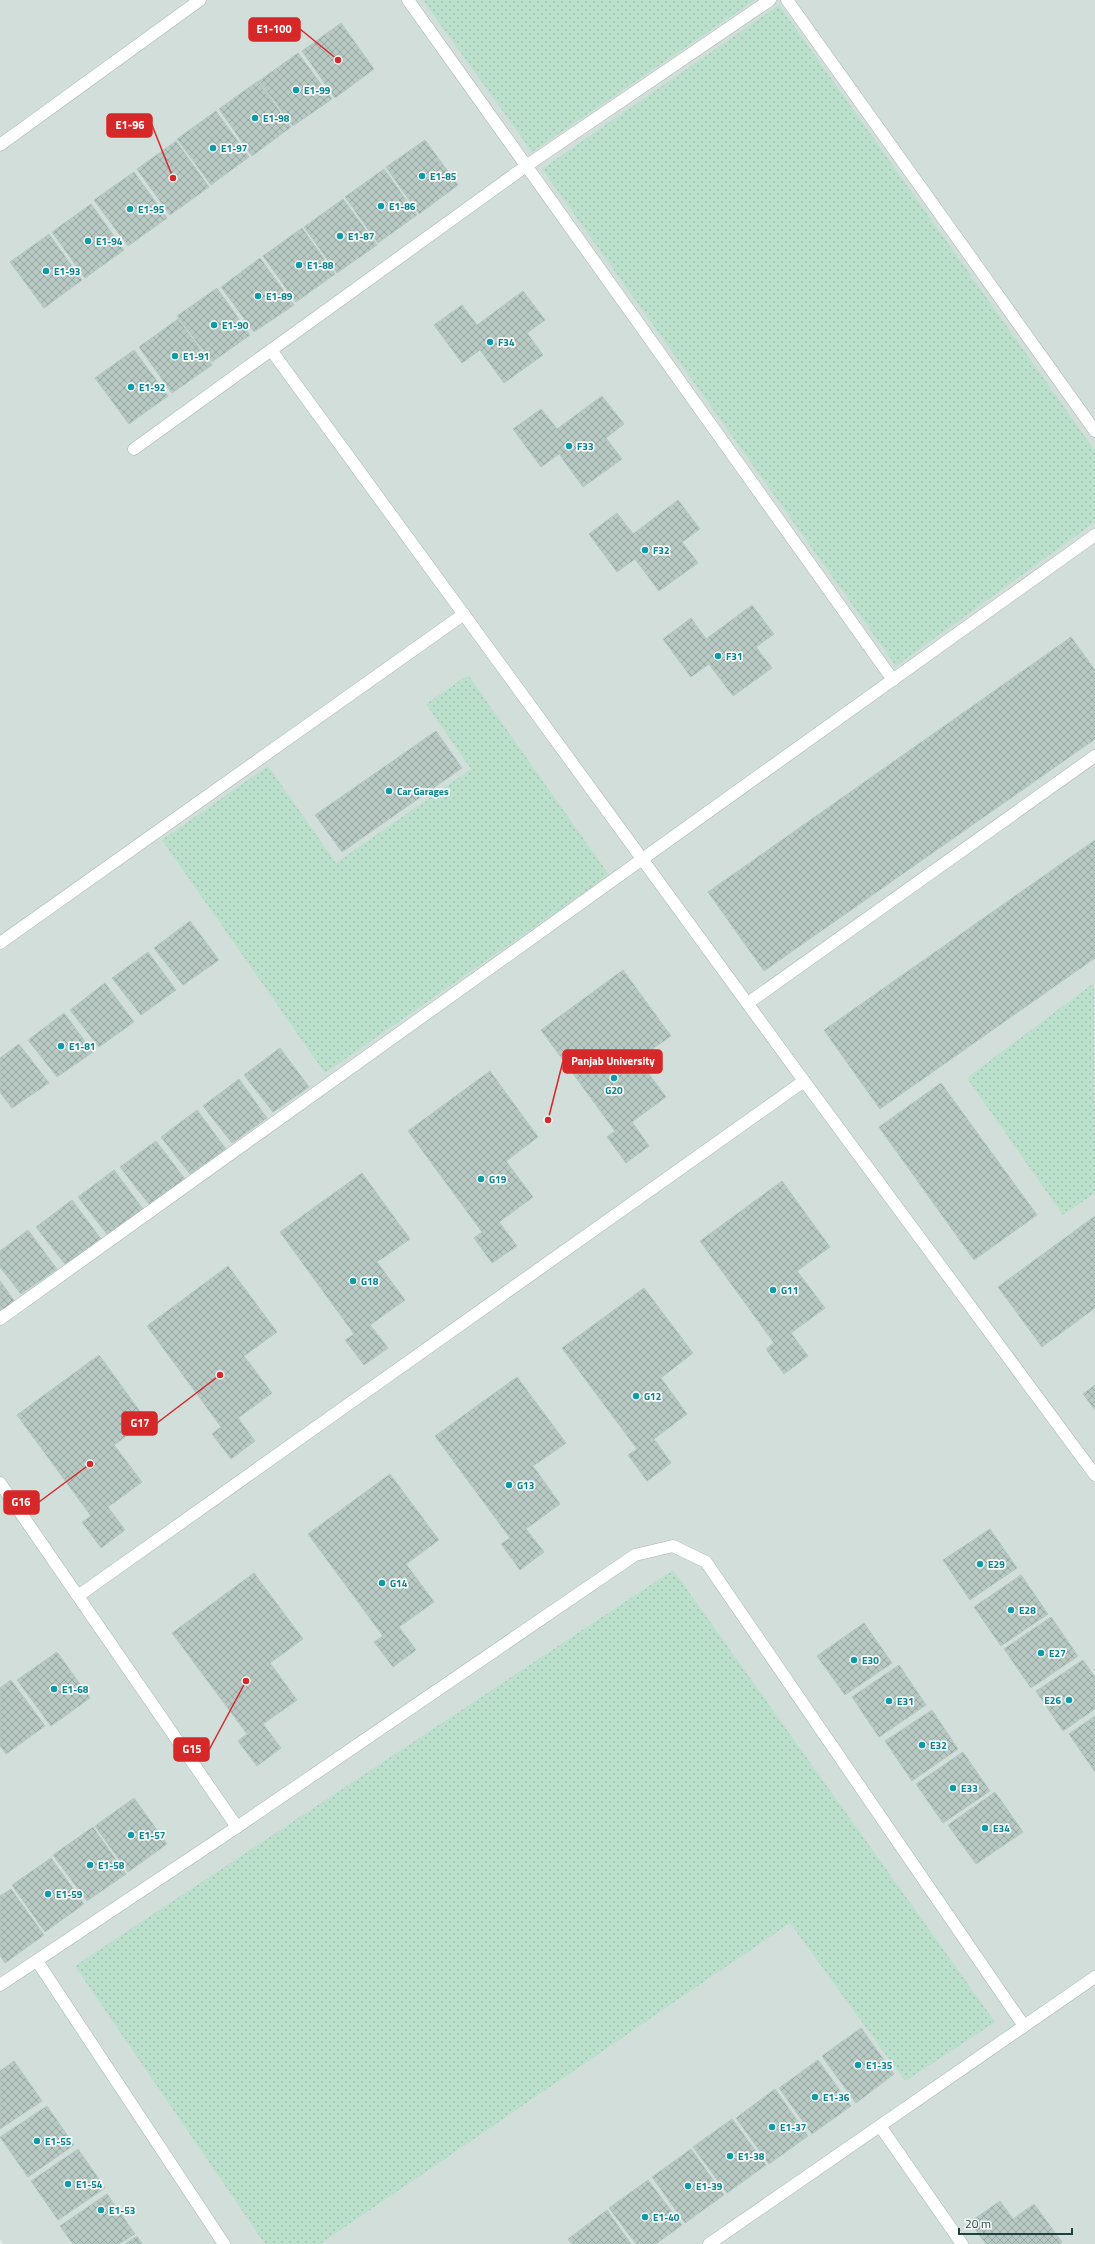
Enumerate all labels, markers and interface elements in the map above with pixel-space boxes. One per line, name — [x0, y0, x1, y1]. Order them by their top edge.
callout: E1-100 — [249, 18, 300, 41]
text: E1-100 — [256, 21, 292, 37]
place label: E1-99 — [304, 83, 331, 98]
marker: E1-99 — [291, 85, 301, 95]
place label: E1-98 — [263, 111, 290, 126]
marker: E1-98 — [250, 113, 260, 123]
callout: E1-96 — [107, 114, 152, 137]
text: E1-96 — [115, 117, 145, 133]
place label: E1-97 — [221, 141, 247, 156]
marker: E1-97 — [208, 143, 218, 153]
place label: E1-85 — [430, 169, 457, 184]
marker: E1-85 — [417, 171, 427, 181]
place label: E1-86 — [389, 199, 416, 214]
marker: E1-86 — [376, 201, 386, 211]
place label: E1-95 — [138, 202, 165, 217]
marker: E1-95 — [125, 204, 135, 214]
place label: E1-87 — [348, 229, 374, 244]
marker: E1-87 — [335, 231, 345, 241]
place label: E1-94 — [96, 234, 123, 249]
marker: E1-94 — [83, 236, 93, 246]
place label: E1-88 — [307, 258, 334, 273]
marker: E1-88 — [294, 260, 304, 270]
place label: E1-93 — [54, 264, 80, 279]
marker: E1-93 — [41, 266, 51, 276]
place label: E1-89 — [266, 289, 293, 304]
marker: E1-89 — [253, 291, 263, 301]
place label: E1-90 — [222, 318, 249, 333]
marker: E1-90 — [209, 320, 219, 330]
place label: F34 — [498, 335, 515, 350]
marker: F34 — [485, 337, 495, 347]
place label: E1-91 — [183, 349, 209, 364]
marker: E1-91 — [170, 351, 180, 361]
place label: E1-92 — [139, 380, 165, 395]
marker: E1-92 — [126, 382, 136, 392]
place label: F33 — [577, 439, 594, 454]
marker: F33 — [564, 441, 574, 451]
place label: F32 — [653, 543, 670, 558]
marker: F32 — [640, 545, 650, 555]
place label: F31 — [726, 649, 743, 664]
marker: F31 — [713, 651, 723, 661]
place label: Car Garages — [397, 784, 449, 799]
marker: Car Garages — [384, 786, 394, 796]
place label: E1-81 — [69, 1039, 95, 1054]
marker: E1-81 — [56, 1041, 66, 1051]
callout: Panjab University — [563, 1050, 662, 1073]
text: Panjab University — [571, 1053, 655, 1069]
marker: G20 — [609, 1073, 619, 1083]
place label: G20 — [605, 1083, 623, 1098]
place label: G19 — [489, 1172, 507, 1187]
marker: G19 — [476, 1174, 486, 1184]
place label: G18 — [361, 1274, 379, 1289]
marker: G18 — [348, 1276, 358, 1286]
place label: G11 — [781, 1283, 798, 1298]
marker: G11 — [768, 1285, 778, 1295]
place label: G12 — [644, 1389, 661, 1404]
marker: G12 — [631, 1391, 641, 1401]
callout: G17 — [122, 1412, 157, 1435]
text: G17 — [130, 1415, 150, 1431]
place label: G13 — [517, 1478, 534, 1493]
marker: G13 — [504, 1480, 514, 1490]
callout: G16 — [4, 1491, 39, 1514]
text: G16 — [11, 1494, 31, 1510]
place label: E29 — [988, 1557, 1005, 1572]
marker: E29 — [975, 1559, 985, 1569]
place label: G14 — [390, 1576, 408, 1591]
marker: G14 — [377, 1578, 387, 1588]
place label: E28 — [1019, 1603, 1036, 1618]
marker: E28 — [1006, 1605, 1016, 1615]
place label: E27 — [1049, 1646, 1066, 1661]
marker: E27 — [1036, 1648, 1046, 1658]
place label: E30 — [862, 1653, 879, 1668]
marker: E30 — [849, 1655, 859, 1665]
place label: E1-68 — [62, 1682, 89, 1697]
marker: E1-68 — [49, 1684, 59, 1694]
place label: E26 — [1044, 1693, 1061, 1708]
place label: E31 — [897, 1694, 914, 1709]
marker: E26 — [1064, 1695, 1074, 1705]
marker: E31 — [884, 1696, 894, 1706]
callout: G15 — [174, 1738, 209, 1761]
place label: E32 — [930, 1738, 947, 1753]
marker: E32 — [917, 1740, 927, 1750]
text: G15 — [182, 1741, 202, 1757]
place label: E33 — [961, 1781, 978, 1796]
marker: E33 — [948, 1783, 958, 1793]
place label: E34 — [993, 1821, 1010, 1836]
marker: E34 — [980, 1823, 990, 1833]
place label: E1-57 — [139, 1828, 165, 1843]
marker: E1-57 — [126, 1830, 136, 1840]
place label: E1-58 — [98, 1858, 125, 1873]
marker: E1-58 — [85, 1860, 95, 1870]
place label: E1-59 — [56, 1887, 83, 1902]
marker: E1-59 — [43, 1889, 53, 1899]
place label: E1-35 — [866, 2058, 893, 2073]
marker: E1-35 — [853, 2060, 863, 2070]
place label: E1-36 — [823, 2090, 850, 2105]
marker: E1-36 — [810, 2092, 820, 2102]
place label: E1-37 — [780, 2120, 806, 2135]
marker: E1-37 — [767, 2122, 777, 2132]
place label: E1-55 — [45, 2134, 72, 2149]
marker: E1-55 — [32, 2136, 42, 2146]
place label: E1-38 — [738, 2149, 765, 2164]
marker: E1-38 — [725, 2151, 735, 2161]
place label: E1-54 — [76, 2177, 103, 2192]
marker: E1-54 — [63, 2179, 73, 2189]
place label: E1-39 — [696, 2179, 723, 2194]
marker: E1-39 — [683, 2181, 693, 2191]
place label: E1-53 — [109, 2203, 135, 2218]
marker: E1-53 — [96, 2205, 106, 2215]
place label: E1-40 — [653, 2210, 680, 2225]
scale bar — [959, 2210, 1072, 2236]
marker: E1-40 — [640, 2212, 650, 2222]
text: 20 m — [965, 2214, 991, 2233]

